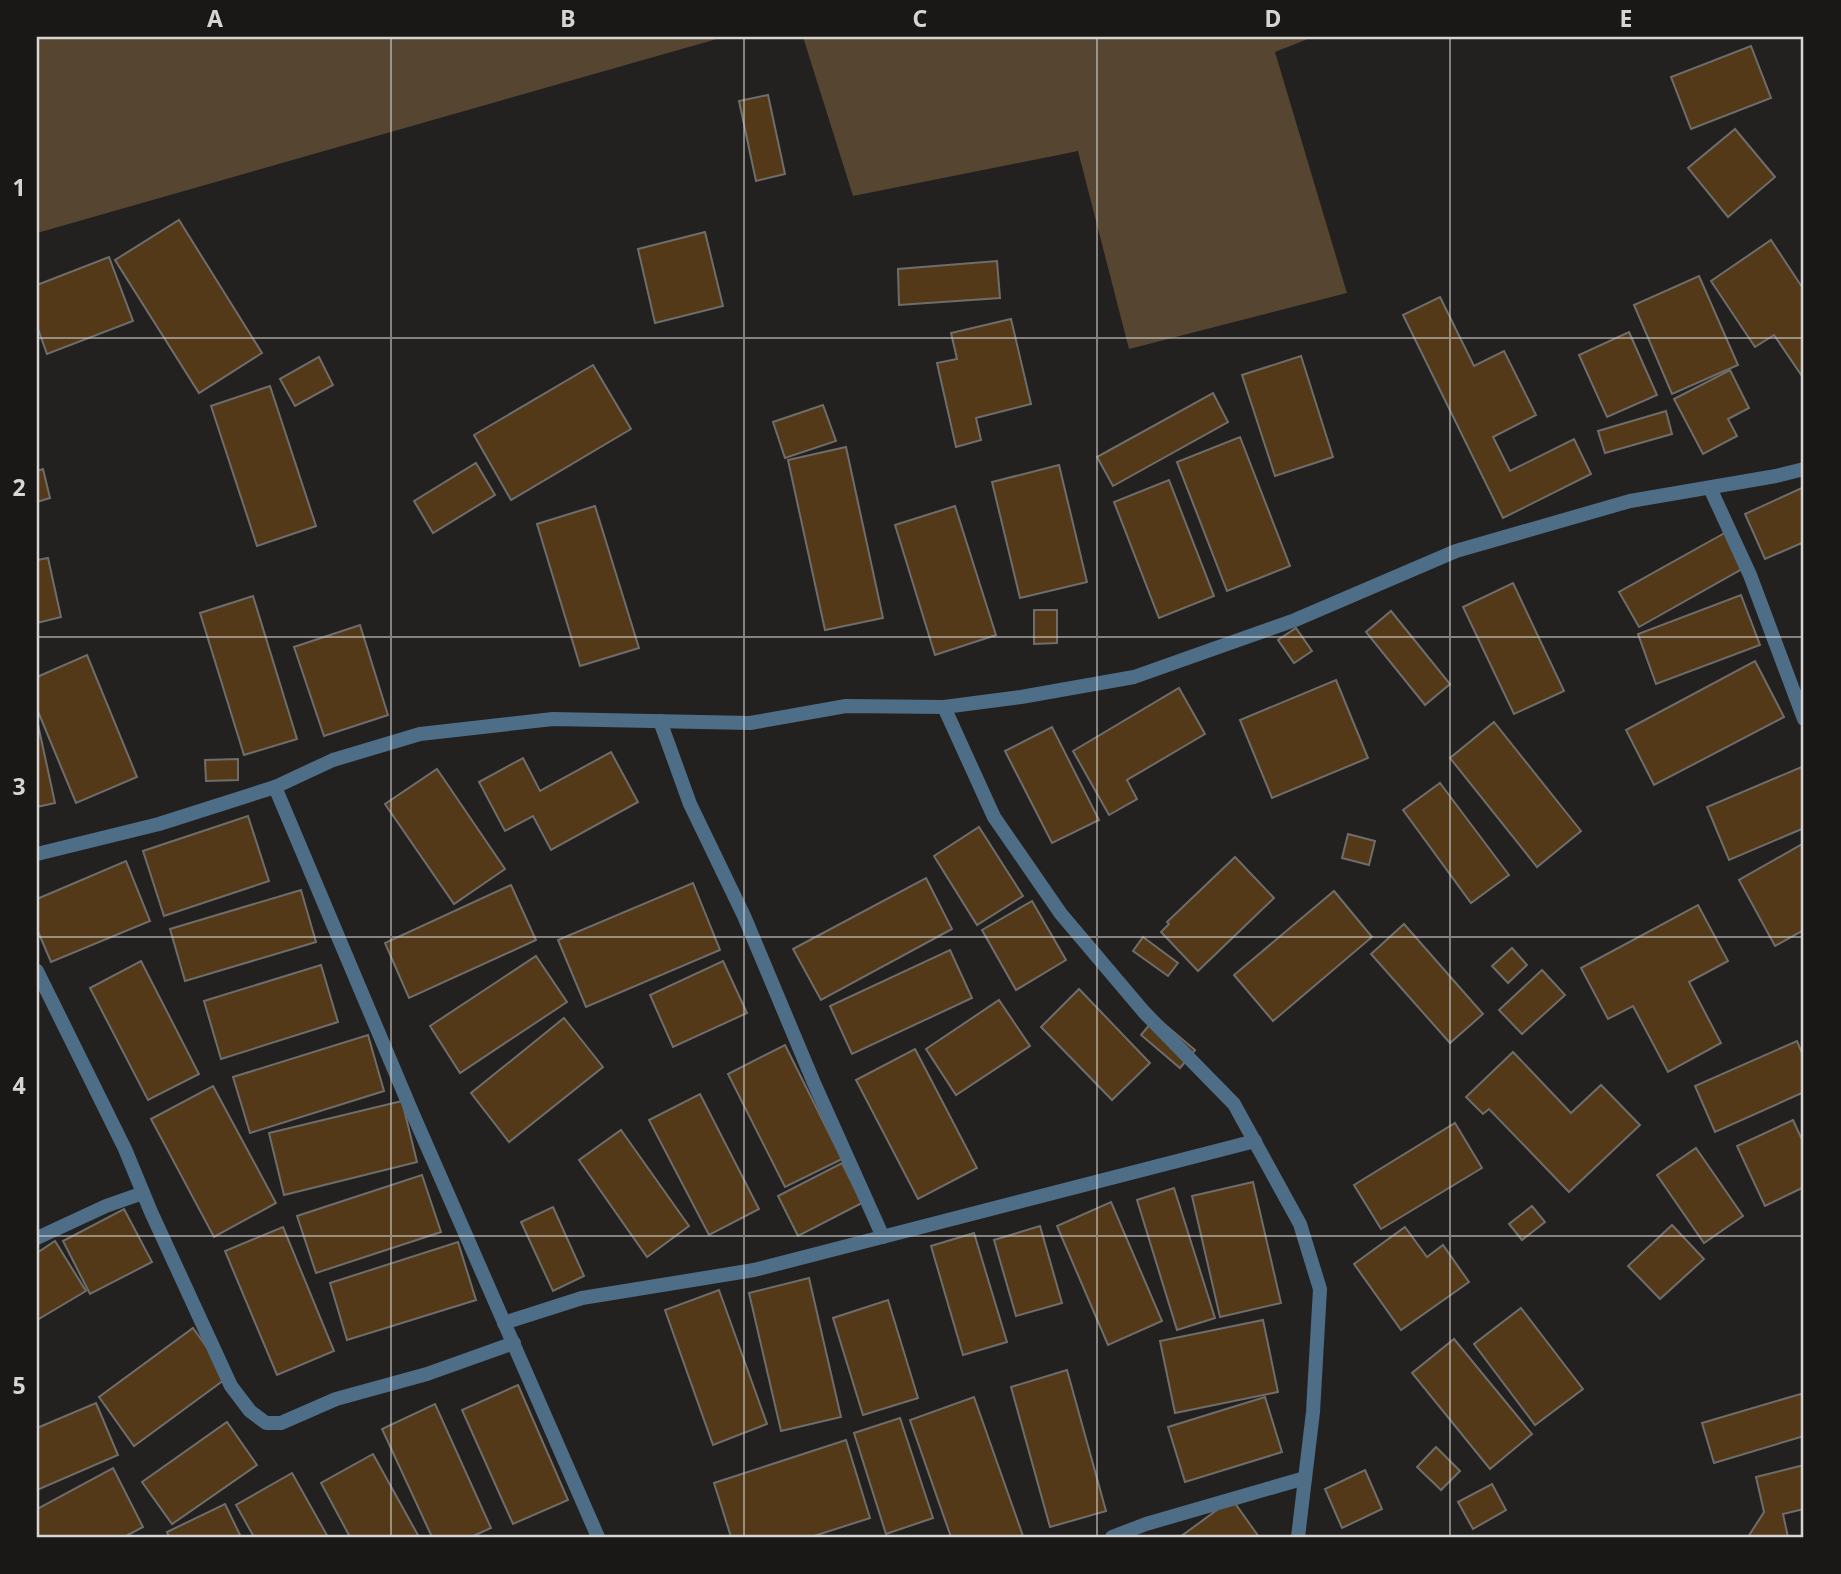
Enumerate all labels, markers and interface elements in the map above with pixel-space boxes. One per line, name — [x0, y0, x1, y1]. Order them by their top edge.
text: A — [207, 2, 223, 34]
text: B — [560, 2, 576, 34]
text: C — [913, 2, 928, 34]
text: D — [1265, 2, 1281, 34]
text: E — [1620, 2, 1632, 34]
text: 1 — [12, 171, 26, 203]
text: 2 — [12, 471, 26, 503]
text: 3 — [12, 770, 26, 802]
text: 4 — [12, 1069, 26, 1101]
text: 5 — [12, 1369, 26, 1401]

